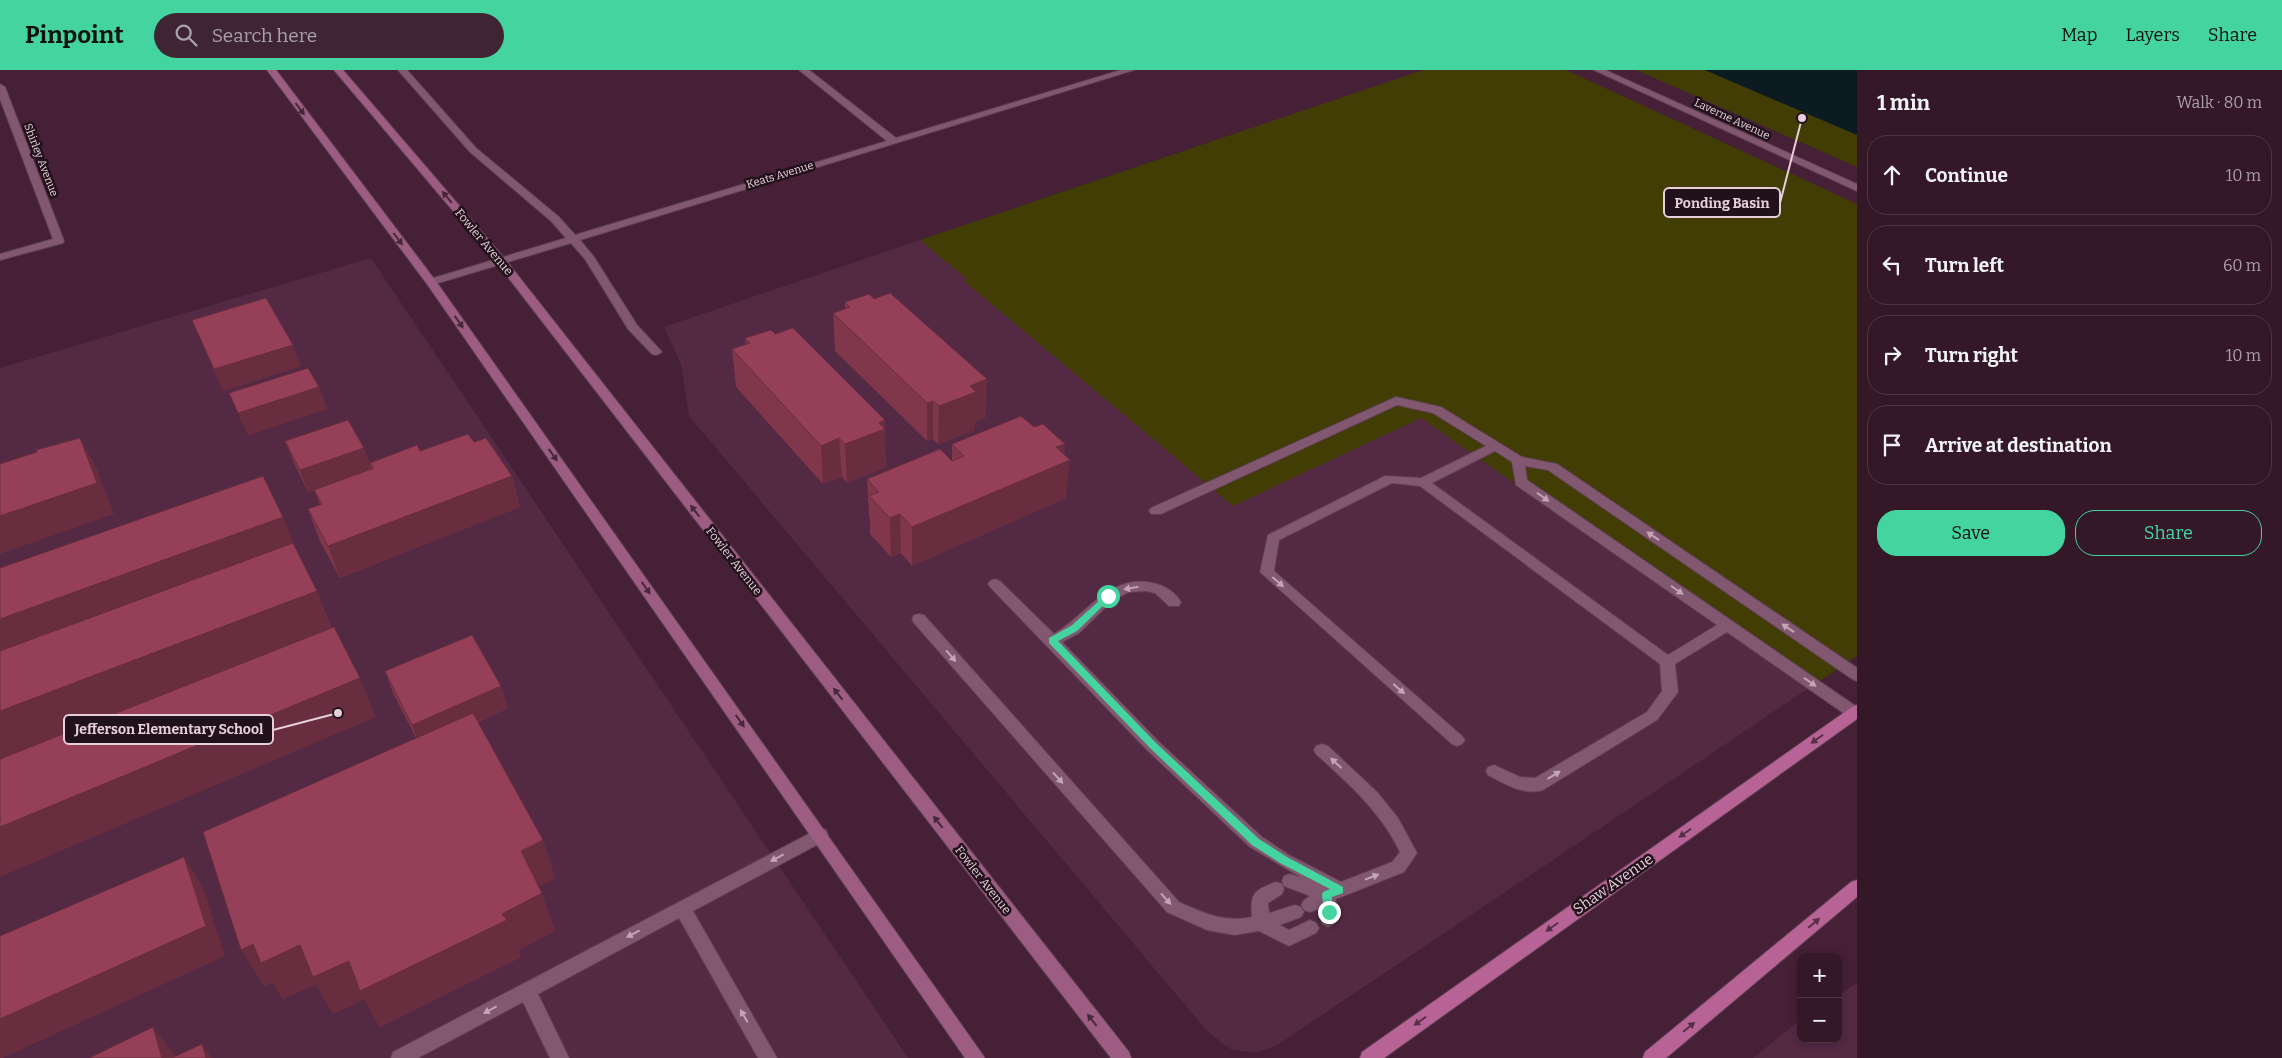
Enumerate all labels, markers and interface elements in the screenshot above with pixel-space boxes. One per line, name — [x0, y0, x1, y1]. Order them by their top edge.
search box — [154, 13, 504, 58]
text: Pinpoint — [25, 21, 124, 49]
icon: search — [172, 21, 200, 49]
text: Search here — [212, 24, 317, 47]
text: Map — [2061, 24, 2097, 46]
text: Layers — [2125, 24, 2180, 46]
text: Share — [2208, 24, 2257, 46]
text: 1 min — [1877, 90, 1930, 116]
text: Walk · 80 m — [2176, 93, 2262, 112]
street label: Laverne Avenue — [1692, 96, 1772, 142]
one-way arrow — [295, 102, 305, 116]
street label: Shirley Avenue — [21, 122, 61, 198]
street label: Keats Avenue — [745, 159, 815, 191]
icon: ahead — [1878, 161, 1906, 189]
text: Continue — [1925, 164, 2008, 187]
text: 10 m — [2226, 166, 2261, 185]
callout: Ponding Basin — [1664, 188, 1780, 217]
one-way arrow — [441, 191, 452, 204]
text: Ponding Basin — [1674, 195, 1770, 212]
street label: Fowler Avenue — [452, 206, 516, 278]
one-way arrow — [393, 232, 403, 246]
icon: left — [1878, 251, 1906, 279]
text: Turn left — [1925, 254, 2004, 277]
text: 60 m — [2223, 256, 2261, 275]
one-way arrow — [454, 315, 464, 329]
icon: right — [1878, 341, 1906, 369]
text: Turn right — [1925, 344, 2018, 367]
text: 10 m — [2226, 346, 2261, 365]
icon: arrive — [1878, 431, 1906, 459]
text: Arrive at destination — [1925, 434, 2112, 457]
one-way arrow — [548, 448, 558, 462]
one-way arrow — [1536, 492, 1550, 502]
one-way arrow — [690, 504, 700, 518]
button: Save — [1877, 510, 2065, 556]
button: Share — [2075, 510, 2262, 556]
street label: Fowler Avenue — [703, 524, 765, 598]
one-way arrow — [1647, 531, 1660, 541]
one-way arrow — [1271, 576, 1284, 587]
one-way arrow — [641, 581, 651, 595]
one-way arrow — [1122, 584, 1138, 592]
route start — [1097, 585, 1120, 608]
one-way arrow — [1670, 585, 1684, 595]
one-way arrow — [1781, 623, 1795, 632]
one-way arrow — [945, 650, 956, 663]
one-way arrow — [1803, 677, 1817, 687]
one-way arrow — [1393, 683, 1405, 695]
one-way arrow — [833, 687, 843, 701]
one-way arrow — [735, 714, 745, 728]
callout: Jefferson Elementary School — [64, 715, 273, 744]
text: Jefferson Elementary School — [74, 721, 264, 738]
one-way arrow — [1810, 734, 1824, 744]
one-way arrow — [1330, 757, 1342, 769]
one-way arrow — [1548, 771, 1561, 780]
one-way arrow — [1052, 772, 1064, 784]
one-way arrow — [932, 816, 943, 829]
one-way arrow — [1678, 828, 1692, 838]
street label: Fowler Avenue — [952, 843, 1014, 917]
street label: Shaw Avenue — [1569, 850, 1657, 918]
one-way arrow — [770, 854, 784, 862]
one-way arrow — [1365, 873, 1380, 881]
one-way arrow — [1161, 893, 1172, 906]
route end — [1318, 901, 1341, 924]
one-way arrow — [1808, 918, 1821, 929]
one-way arrow — [1546, 922, 1559, 932]
one-way arrow — [626, 930, 641, 938]
map controls — [1797, 953, 1842, 1043]
button: + — [1797, 953, 1842, 998]
button: − — [1797, 998, 1842, 1043]
one-way arrow — [483, 1006, 497, 1014]
one-way arrow — [739, 1009, 748, 1022]
one-way arrow — [1086, 1013, 1097, 1026]
one-way arrow — [1413, 1016, 1427, 1026]
one-way arrow — [1683, 1022, 1696, 1033]

